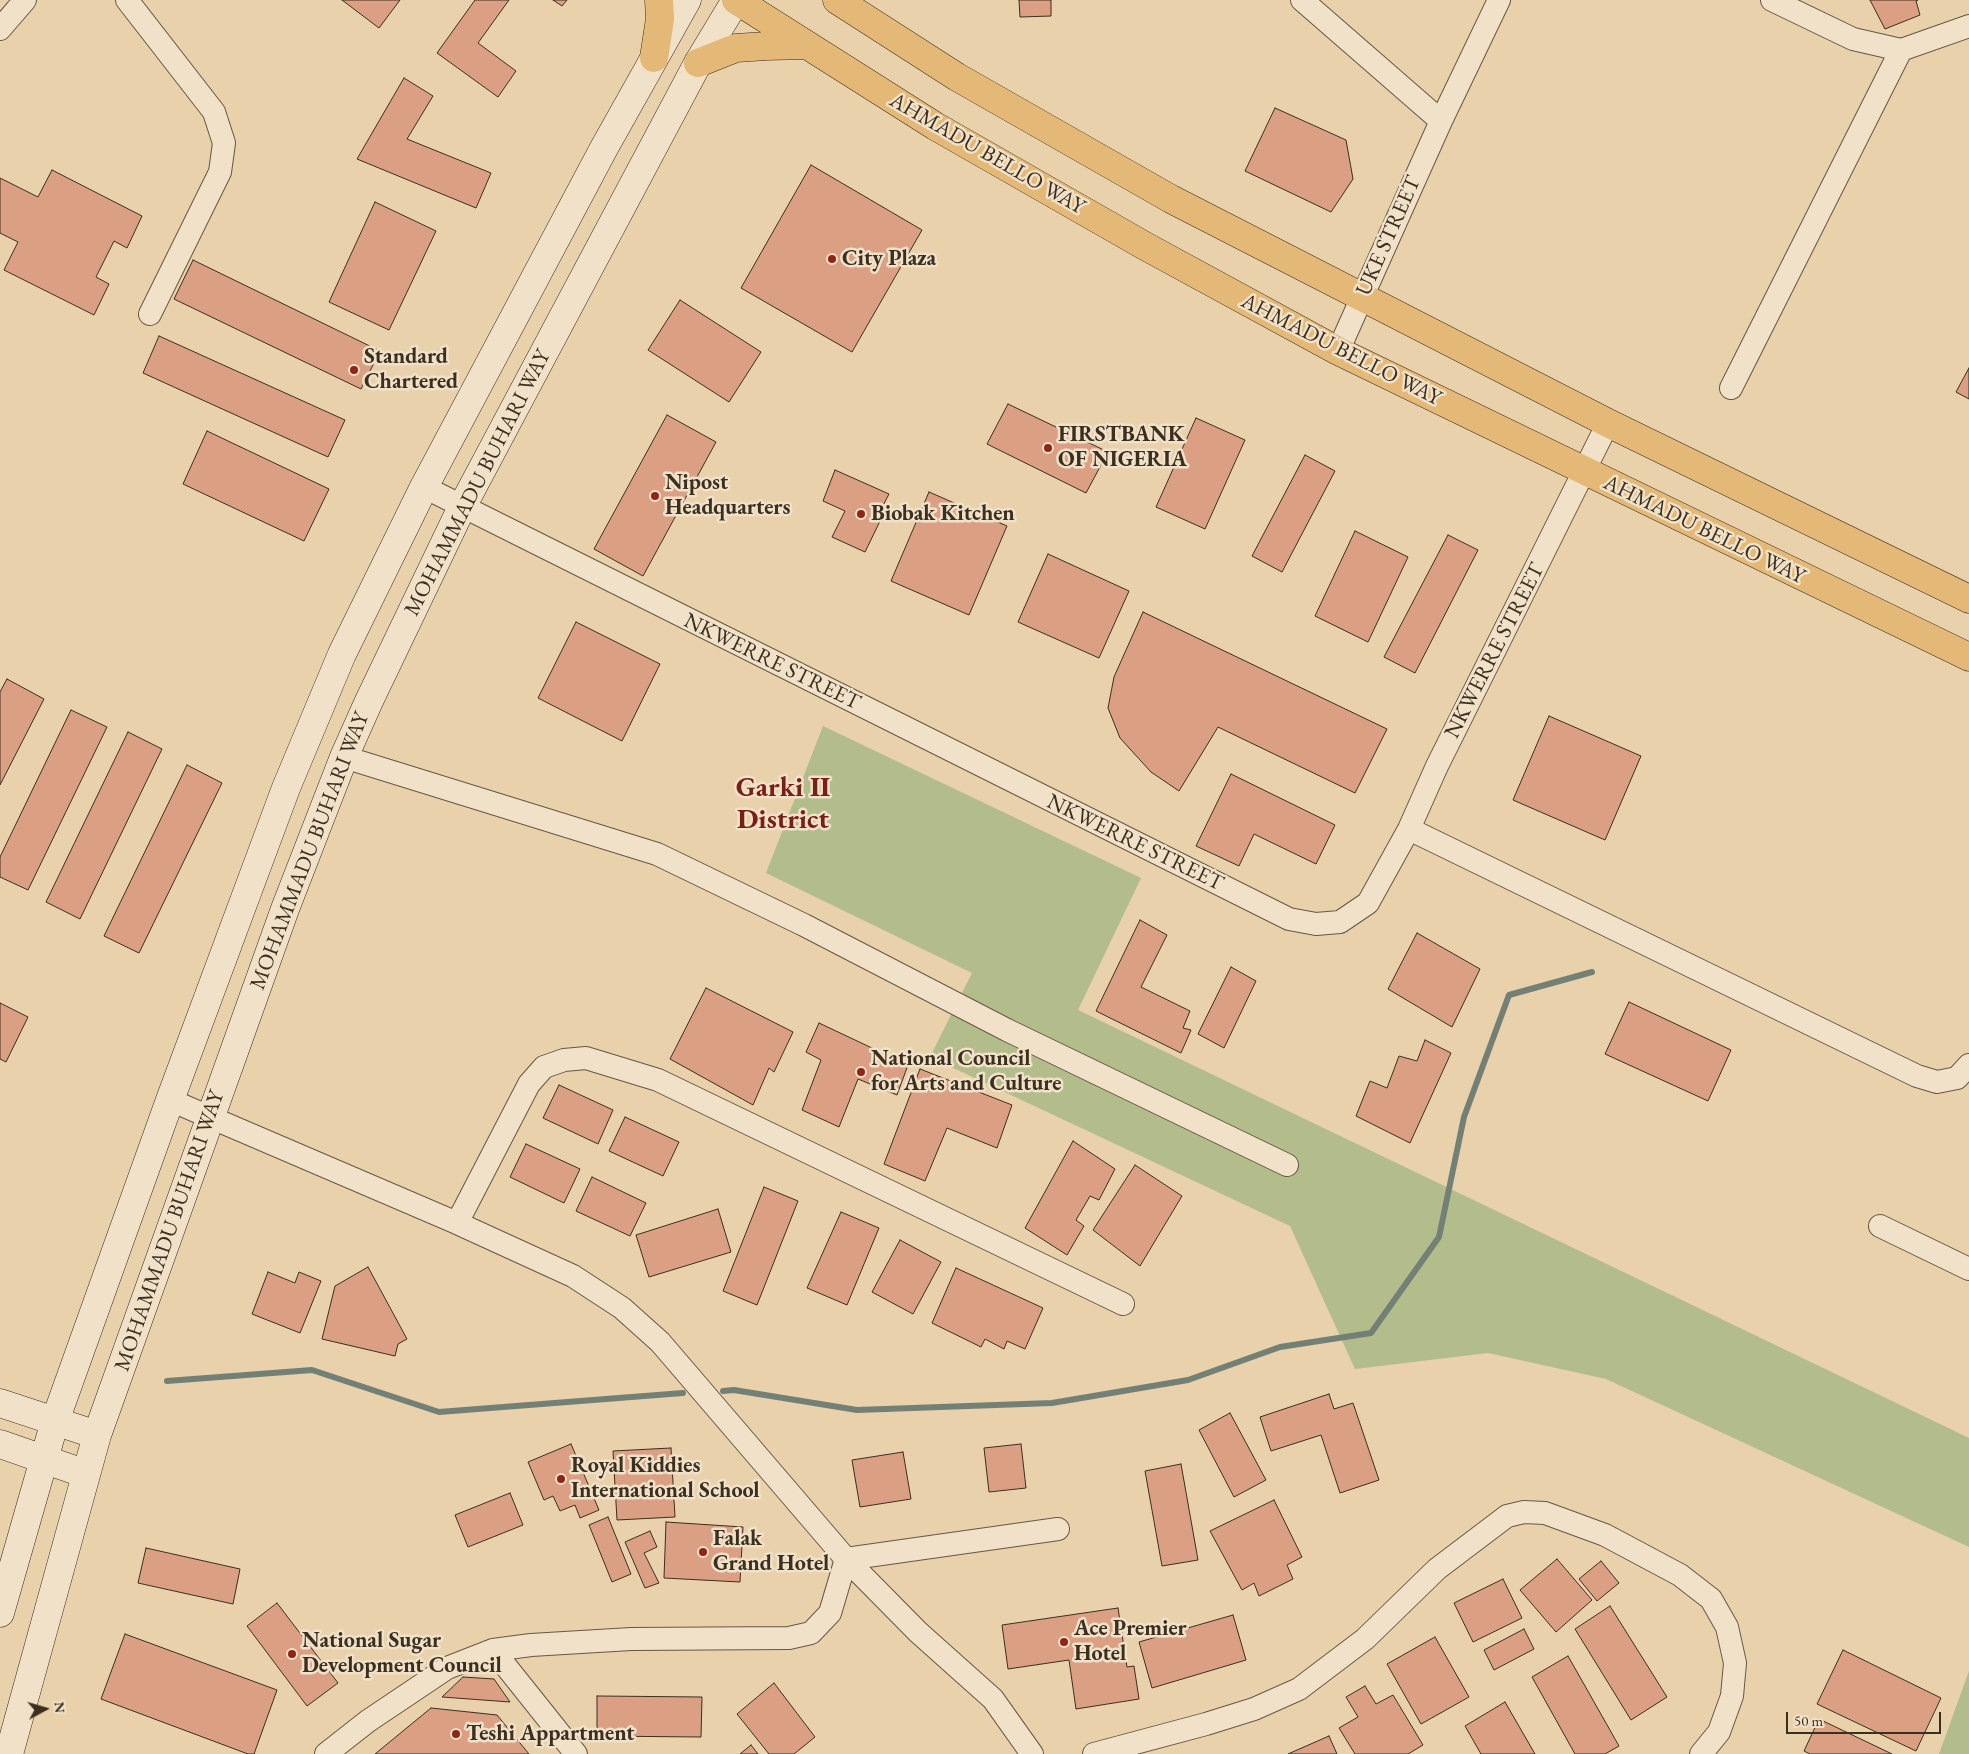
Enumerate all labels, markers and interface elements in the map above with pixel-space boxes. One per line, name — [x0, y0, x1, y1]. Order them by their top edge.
street label: AHMADU BELLO WAY — [885, 87, 1089, 221]
street label: UKE STREET — [1351, 172, 1427, 300]
place label: City Plaza — [842, 246, 936, 272]
marker: City Plaza — [826, 253, 838, 265]
street label: AHMADU BELLO WAY — [1237, 288, 1445, 412]
place label: Standard Chartered — [364, 344, 458, 396]
street label: MOHAMMADU BUHARI WAY — [399, 346, 557, 620]
marker: Standard Chartered — [348, 364, 360, 376]
place label: FIRSTBANK OF NIGERIA — [1058, 422, 1187, 474]
marker: FIRSTBANK OF NIGERIA — [1042, 442, 1054, 454]
place label: Nipost Headquarters — [665, 470, 790, 522]
street label: AHMADU BELLO WAY — [1599, 470, 1809, 590]
marker: Nipost Headquarters — [649, 490, 661, 502]
place label: Biobak Kitchen — [871, 501, 1015, 527]
marker: Biobak Kitchen — [855, 508, 867, 520]
street label: NKWERRE STREET — [1439, 559, 1551, 743]
street label: NKWERRE STREET — [679, 608, 865, 716]
street label: MOHAMMADU BUHARI WAY — [245, 709, 375, 993]
district label: Garki II District — [736, 771, 830, 837]
street label: NKWERRE STREET — [1042, 789, 1228, 897]
place label: National Council for Arts and Culture — [871, 1046, 1061, 1098]
marker: National Council for Arts and Culture — [855, 1066, 867, 1078]
street label: MOHAMMADU BUHARI WAY — [109, 1087, 231, 1375]
place label: Royal Kiddies International School — [571, 1453, 759, 1504]
marker: Royal Kiddies International School — [555, 1473, 567, 1485]
place label: Falak Grand Hotel — [713, 1526, 829, 1578]
marker: Falak Grand Hotel — [697, 1546, 709, 1558]
place label: Ace Premier Hotel — [1074, 1616, 1187, 1668]
place label: National Sugar Development Council — [302, 1628, 502, 1680]
marker: Ace Premier Hotel — [1058, 1636, 1070, 1648]
marker: National Sugar Development Council — [286, 1648, 298, 1660]
north arrow — [20, 1684, 70, 1734]
text: N — [50, 1701, 69, 1714]
scale bar — [1789, 1702, 1944, 1734]
text: 50 m — [1794, 1711, 1823, 1730]
place label: Teshi Appartment — [466, 1721, 635, 1747]
marker: Teshi Appartment — [450, 1728, 462, 1740]

